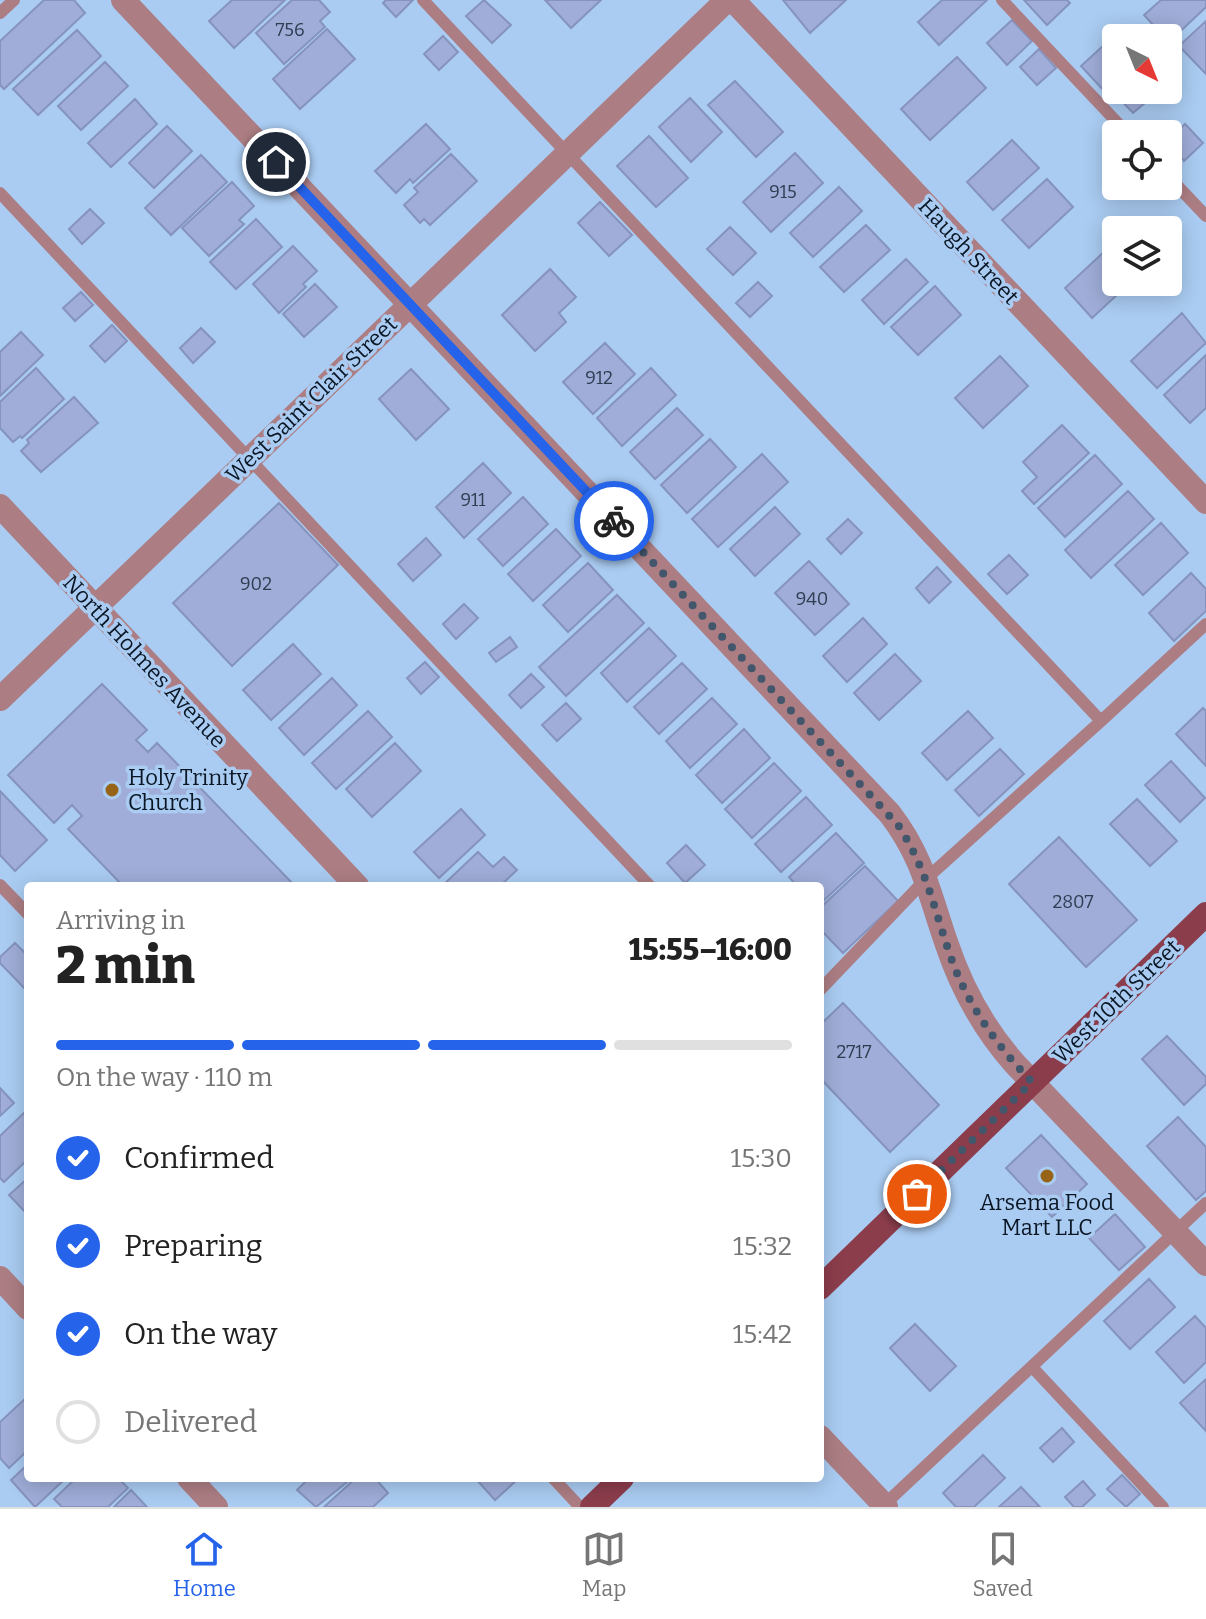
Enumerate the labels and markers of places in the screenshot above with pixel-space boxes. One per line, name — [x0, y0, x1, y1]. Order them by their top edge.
pin — [242, 128, 310, 196]
place label: Holy Trinity Church — [128, 764, 248, 816]
marker: Holy Trinity Church — [103, 781, 121, 799]
pin — [883, 1160, 951, 1228]
marker: Arsema Food Mart LLC — [1038, 1167, 1056, 1185]
place label: Arsema Food Mart LLC — [980, 1189, 1114, 1241]

